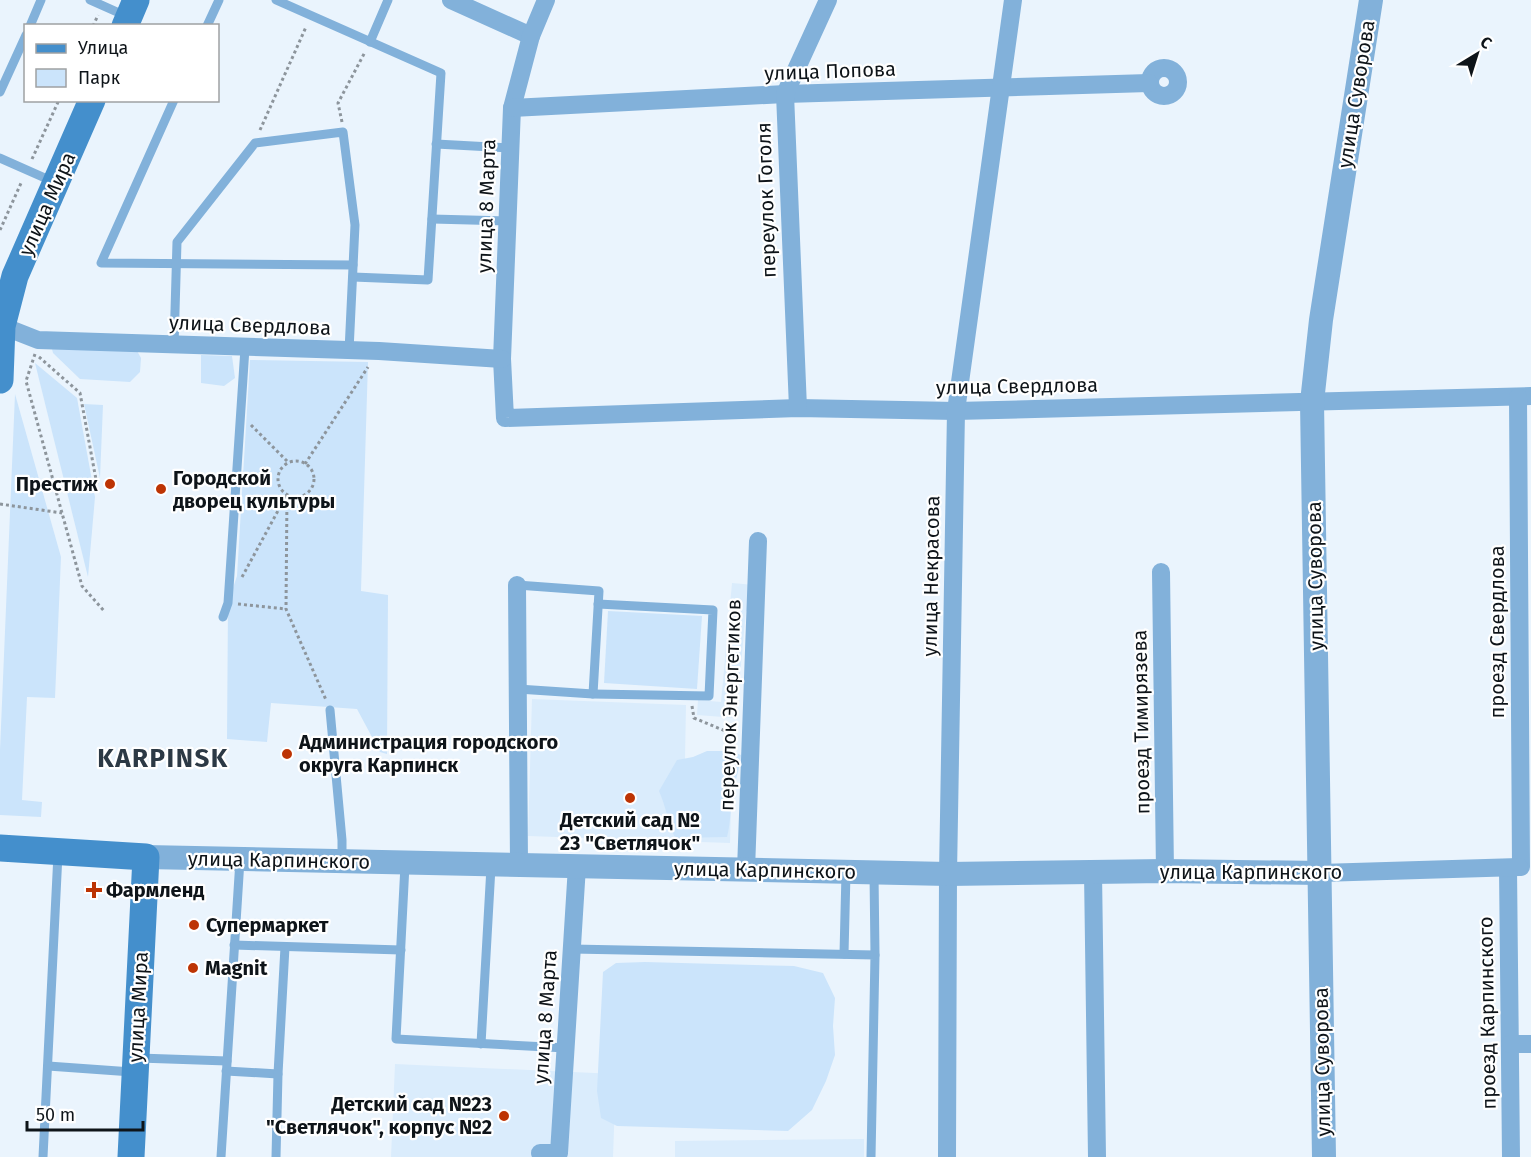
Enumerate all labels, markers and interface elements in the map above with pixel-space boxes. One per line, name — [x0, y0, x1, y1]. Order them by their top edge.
street label: улица Суворова — [1332, 18, 1380, 170]
legend — [24, 24, 219, 102]
north arrow — [1447, 24, 1507, 84]
text: С — [1476, 32, 1496, 53]
text: Улица — [78, 37, 128, 59]
street label: улица Попова — [764, 57, 896, 85]
text: Парк — [78, 67, 121, 89]
street label: переулок Гоголя — [751, 122, 781, 278]
street label: улица 8 Марта — [472, 138, 500, 274]
street label: улица Мира — [13, 148, 81, 260]
street label: улица Свердлова — [169, 310, 331, 340]
street label: улица Свердлова — [936, 373, 1098, 399]
place label: Городской дворец культуры — [173, 466, 335, 513]
place label: Престиж — [16, 472, 99, 496]
marker: Престиж — [103, 477, 117, 491]
marker: Городской дворец культуры — [154, 482, 168, 496]
street label: улица Некрасова — [918, 495, 944, 657]
street label: улица Суворова — [1302, 501, 1328, 651]
street label: проезд Свердлова — [1485, 545, 1509, 719]
street label: переулок Энергетиков — [714, 599, 746, 811]
street label: проезд Тимирязева — [1127, 629, 1155, 815]
place label: Администрация городского округа Карпинск — [298, 730, 559, 777]
district label: KARPINSK — [97, 743, 229, 774]
marker: Администрация городского округа Карпинск — [280, 747, 294, 761]
marker: Детский сад № 23 "Светлячок" — [623, 791, 637, 805]
place label: Детский сад № 23 "Светлячок" — [559, 808, 700, 855]
street label: улица Карпинского — [188, 846, 370, 874]
street label: улица Карпинского — [674, 856, 856, 884]
street label: улица Карпинского — [1160, 860, 1342, 884]
place label: Фармленд — [106, 878, 204, 902]
marker: Фармленд — [87, 883, 101, 897]
place label: Супермаркет — [206, 913, 329, 937]
street label: проезд Карпинского — [1473, 916, 1501, 1110]
marker: Супермаркет — [187, 918, 201, 932]
street label: улица 8 Марта — [528, 949, 562, 1085]
street label: улица Мира — [123, 951, 153, 1063]
place label: Magnit — [205, 956, 268, 980]
marker: Magnit — [186, 961, 200, 975]
street label: улица Суворова — [1309, 987, 1335, 1137]
place label: Детский сад №23 "Светлячок", корпус №2 — [266, 1092, 492, 1139]
scale bar — [27, 1094, 142, 1132]
text: 50 m — [36, 1104, 75, 1126]
marker: Детский сад №23 "Светлячок", корпус №2 — [497, 1109, 511, 1123]

